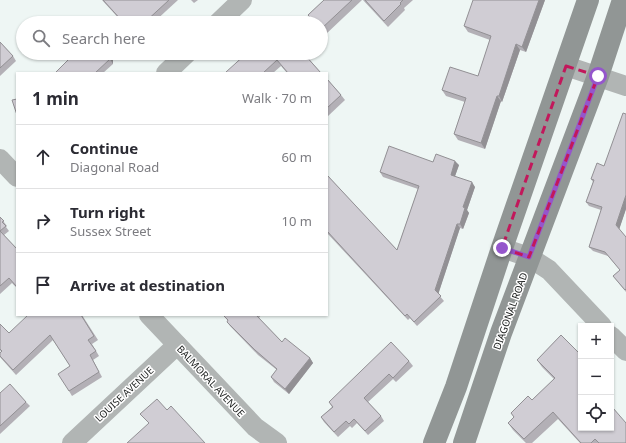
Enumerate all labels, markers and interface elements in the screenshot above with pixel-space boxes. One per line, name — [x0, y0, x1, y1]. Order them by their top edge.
search box — [16, 16, 328, 60]
icon: search — [30, 27, 52, 49]
text: Search here — [62, 28, 145, 48]
route start — [589, 67, 607, 85]
text: 1 min — [32, 87, 79, 110]
text: Walk · 70 m — [242, 89, 312, 107]
text: Continue — [70, 138, 138, 158]
icon: ahead — [32, 146, 54, 168]
text: 60 m — [282, 148, 312, 166]
text: Diagonal Road — [70, 158, 159, 176]
text: Turn right — [70, 202, 145, 222]
icon: right — [32, 210, 54, 232]
text: 10 m — [282, 212, 312, 230]
text: Sussex Street — [70, 222, 151, 240]
route end — [493, 239, 511, 257]
street label: DIAGONAL ROAD — [490, 270, 530, 352]
icon: arrive — [32, 274, 54, 296]
text: Arrive at destination — [70, 275, 225, 295]
map controls — [578, 323, 614, 431]
button: + — [578, 323, 614, 359]
street label: BALMORAL AVENUE — [174, 342, 248, 420]
button: − — [578, 359, 614, 395]
street label: LOUISE AVENUE — [92, 363, 156, 425]
button: locate — [578, 395, 614, 431]

